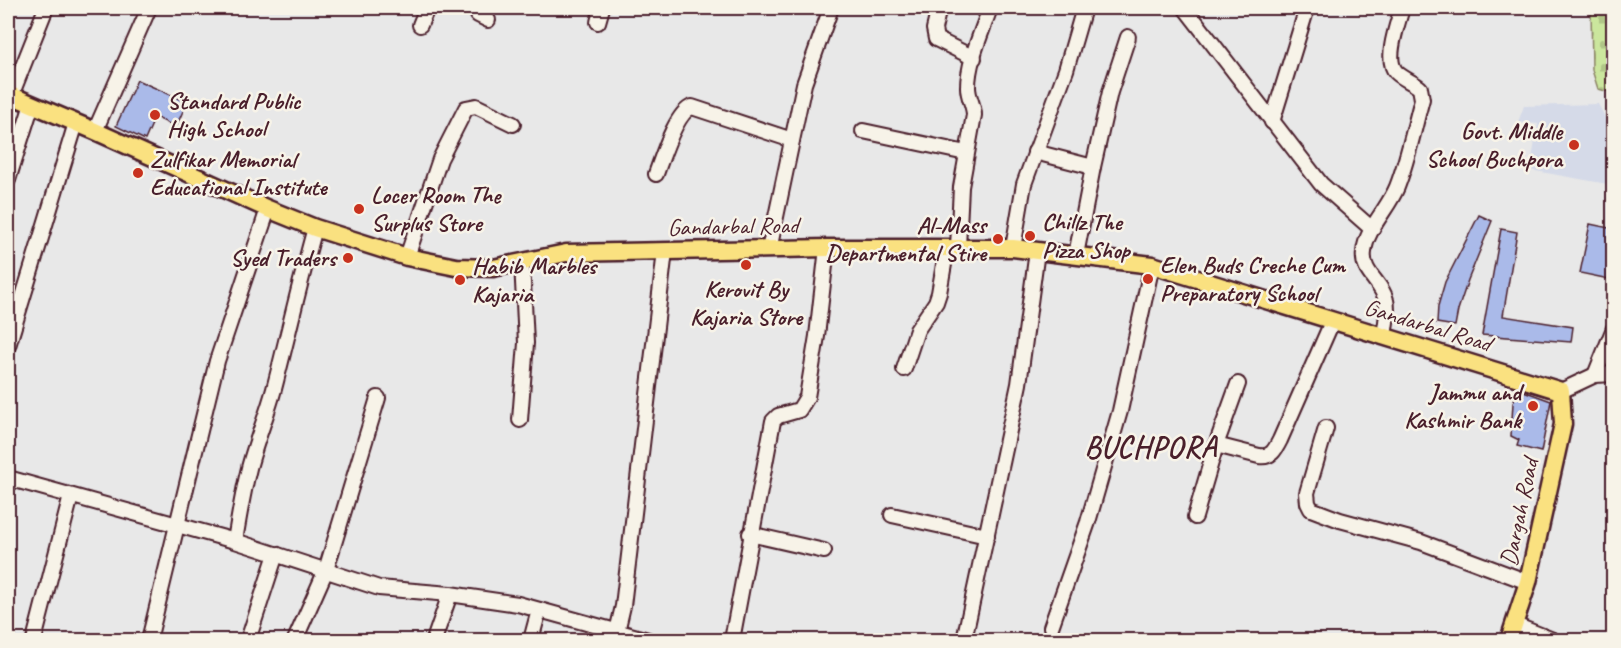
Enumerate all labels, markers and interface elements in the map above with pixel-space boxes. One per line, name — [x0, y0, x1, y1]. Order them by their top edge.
place label: Standard Public High School — [167, 86, 302, 144]
marker: Standard Public High School — [148, 108, 162, 122]
place label: Govt. Middle School Buchpora — [1426, 116, 1564, 174]
marker: Govt. Middle School Buchpora — [1567, 138, 1581, 152]
place label: Zulfikar Memorial Educational Institute — [150, 144, 329, 202]
marker: Zulfikar Memorial Educational Institute — [131, 166, 145, 180]
place label: Locer Room The Surplus Store — [371, 180, 502, 238]
marker: Locer Room The Surplus Store — [352, 202, 366, 216]
place label: Chillz The Pizza Shop — [1042, 207, 1132, 265]
street label: Gandarbal Road — [667, 210, 802, 242]
place label: Al-Mass Departmental Stire — [826, 210, 989, 268]
marker: Chillz The Pizza Shop — [1023, 229, 1037, 243]
marker: Al-Mass Departmental Stire — [991, 232, 1005, 246]
place label: Syed Traders — [230, 243, 339, 273]
place label: Elen Buds Creche Cum Preparatory School — [1160, 250, 1346, 308]
marker: Syed Traders — [341, 251, 355, 265]
place label: Habib Marbles Kajaria — [472, 251, 598, 309]
marker: Kerovit By Kajaria Store — [739, 258, 753, 272]
marker: Elen Buds Creche Cum Preparatory School — [1141, 272, 1155, 286]
marker: Habib Marbles Kajaria — [453, 273, 467, 287]
place label: Kerovit By Kajaria Store — [690, 274, 804, 332]
street label: Gandarbal Road — [1361, 292, 1498, 360]
place label: Jammu and Kashmir Bank — [1404, 377, 1525, 435]
marker: Jammu and Kashmir Bank — [1526, 399, 1540, 413]
district label: BUCHPORA — [1084, 428, 1219, 466]
street label: Dargah Road — [1493, 452, 1546, 568]

